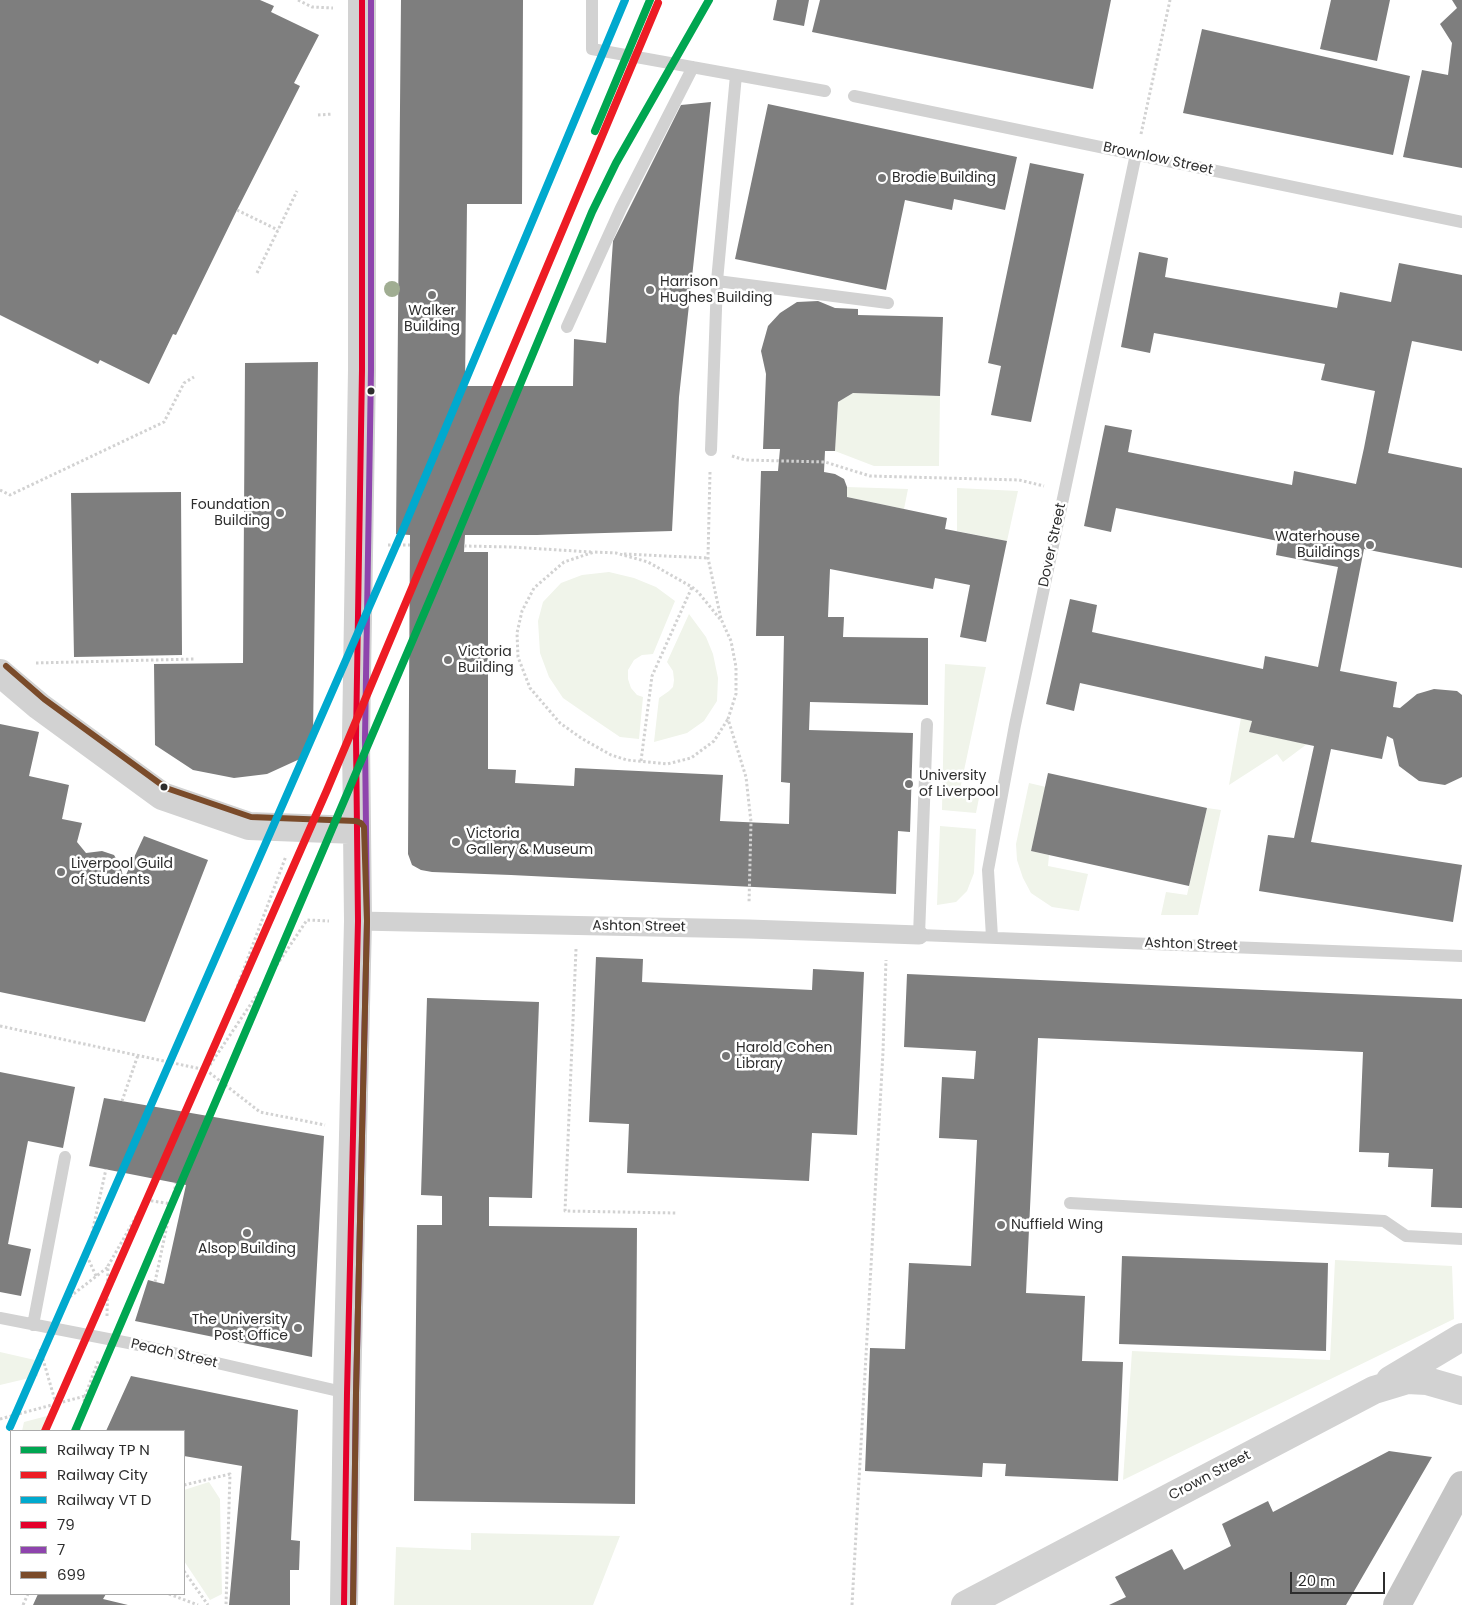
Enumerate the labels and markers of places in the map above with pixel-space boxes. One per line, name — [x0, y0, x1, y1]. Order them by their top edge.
place label: Brodie Building — [892, 170, 996, 186]
marker: Brodie Building — [876, 172, 888, 184]
place label: Harrison Hughes Building — [660, 274, 773, 306]
marker: Harrison Hughes Building — [644, 284, 656, 296]
marker: Walker Building — [426, 289, 438, 301]
place label: Walker Building — [404, 303, 460, 336]
unlabelled marker — [366, 386, 376, 396]
place label: Foundation Building — [191, 497, 270, 530]
marker: Foundation Building — [274, 507, 286, 519]
place label: Waterhouse Buildings — [1275, 529, 1360, 562]
marker: Waterhouse Buildings — [1364, 539, 1376, 551]
place label: Victoria Building — [458, 644, 514, 676]
marker: Victoria Building — [442, 654, 454, 666]
place label: University of Liverpool — [919, 768, 998, 800]
marker: University of Liverpool — [903, 778, 915, 790]
unlabelled marker — [159, 782, 169, 792]
place label: Victoria Gallery & Museum — [466, 826, 593, 859]
marker: Victoria Gallery & Museum — [450, 836, 462, 848]
place label: Liverpool Guild of Students — [71, 856, 173, 889]
marker: Liverpool Guild of Students — [55, 866, 67, 878]
place label: Harold Cohen Library — [736, 1040, 832, 1072]
marker: Harold Cohen Library — [720, 1050, 732, 1062]
place label: Nuffield Wing — [1011, 1217, 1103, 1233]
marker: Nuffield Wing — [995, 1219, 1007, 1231]
marker: Alsop Building — [241, 1227, 253, 1239]
place label: Alsop Building — [198, 1241, 296, 1257]
place label: The University Post Office — [192, 1312, 288, 1344]
marker: The University Post Office — [292, 1322, 304, 1334]

